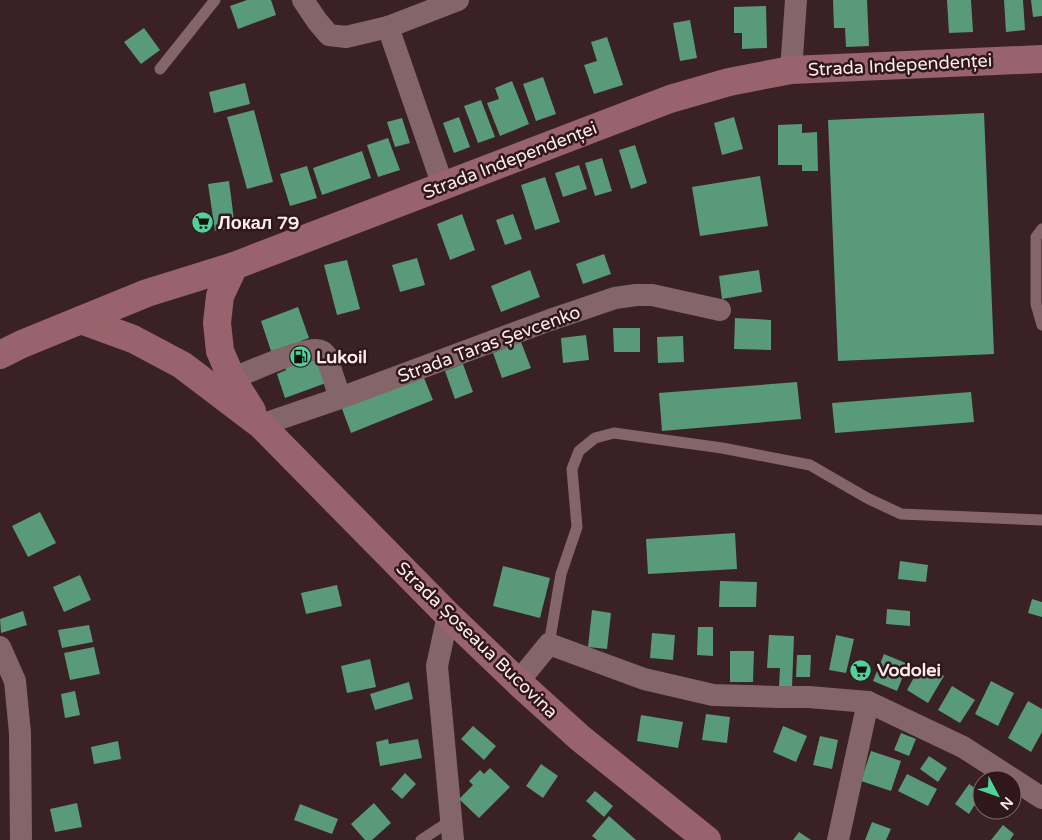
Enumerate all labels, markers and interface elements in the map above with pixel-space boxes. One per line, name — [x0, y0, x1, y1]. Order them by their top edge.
street label: Strada Independenței — [807, 49, 993, 81]
street label: Strada Independenței — [420, 117, 600, 203]
supermarket icon: Локал 79 — [190, 211, 214, 235]
place label: Локал 79 — [218, 212, 299, 234]
street label: Strada Taras Șevcenko — [395, 301, 583, 387]
fuel station icon: Lukoil — [288, 345, 312, 369]
place label: Lukoil — [316, 346, 367, 368]
street label: Strada Șoseaua Bucovina — [392, 557, 562, 723]
supermarket icon: Vodolei — [849, 658, 873, 682]
place label: Vodolei — [877, 659, 941, 681]
north arrow — [972, 770, 1022, 820]
text: N — [996, 793, 1017, 813]

